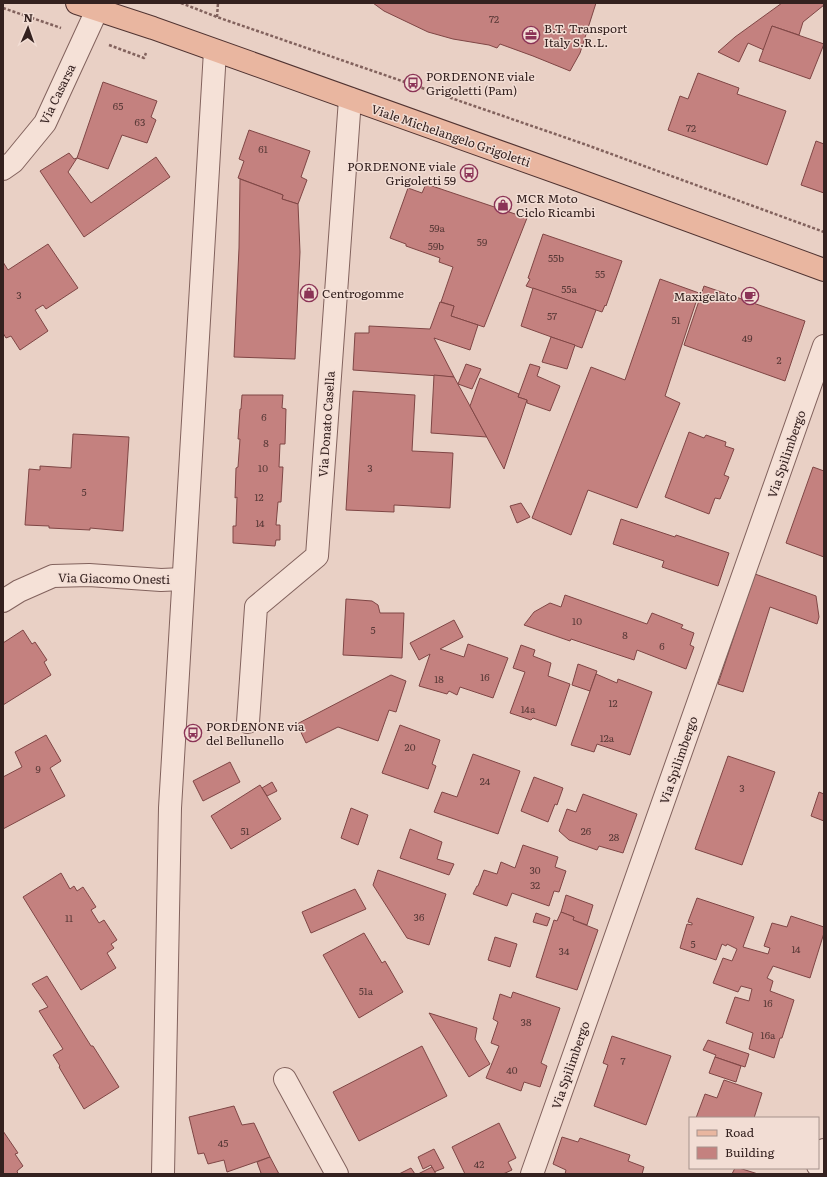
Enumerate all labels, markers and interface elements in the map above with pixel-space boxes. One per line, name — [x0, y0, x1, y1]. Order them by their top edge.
north arrow — [8, 8, 48, 48]
text: N — [23, 9, 33, 25]
house number: 72 — [489, 11, 499, 26]
place label: B.T. Transport Italy S.R.L. — [544, 19, 628, 51]
office icon: B.T. Transport Italy S.R.L. — [521, 25, 541, 45]
street label: Via Casarsa — [35, 60, 80, 127]
place label: PORDENONE viale Grigoletti (Pam) — [426, 67, 535, 99]
bus stop icon: PORDENONE viale Grigoletti (Pam) — [403, 73, 423, 93]
house number: 65 — [113, 98, 123, 113]
street label: Viale Michelangelo Grigoletti — [369, 99, 533, 171]
house number: 63 — [135, 114, 145, 129]
house number: 72 — [686, 120, 696, 135]
house number: 61 — [258, 141, 268, 156]
place label: PORDENONE viale Grigoletti 59 — [347, 157, 456, 189]
bus stop icon: PORDENONE viale Grigoletti 59 — [459, 163, 479, 183]
place label: MCR Moto Ciclo Ricambi — [516, 189, 595, 221]
shop icon: MCR Moto Ciclo Ricambi — [493, 195, 513, 215]
house number: 59a — [429, 220, 445, 235]
house number: 59 — [477, 234, 487, 249]
house number: 59b — [428, 238, 444, 253]
house number: 55b — [548, 250, 564, 265]
house number: 55 — [595, 266, 605, 281]
house number: 55a — [561, 281, 577, 296]
shop icon: Centrogomme — [299, 283, 319, 303]
place label: Centrogomme — [322, 284, 404, 302]
cafe icon: Maxigelato — [740, 286, 760, 306]
house number: 3 — [16, 287, 22, 302]
place label: Maxigelato — [673, 287, 737, 305]
house number: 57 — [547, 308, 557, 323]
house number: 51 — [671, 312, 681, 327]
house number: 49 — [742, 330, 752, 345]
house number: 2 — [776, 352, 782, 367]
street label: Via Donato Casella — [313, 370, 339, 478]
street label: Via Spilimbergo — [763, 408, 809, 500]
house number: 6 — [261, 409, 267, 424]
house number: 8 — [263, 435, 269, 450]
house number: 10 — [258, 460, 268, 475]
house number: 3 — [367, 460, 373, 475]
house number: 5 — [81, 484, 87, 499]
house number: 12 — [254, 489, 264, 504]
house number: 14 — [255, 515, 265, 530]
street label: Via Giacomo Onesti — [58, 568, 170, 588]
house number: 10 — [572, 613, 582, 628]
house number: 5 — [370, 622, 376, 637]
house number: 8 — [622, 627, 628, 642]
house number: 6 — [659, 638, 665, 653]
house number: 16 — [480, 669, 490, 684]
house number: 18 — [434, 671, 444, 686]
house number: 12 — [608, 695, 618, 710]
house number: 14a — [521, 701, 536, 716]
street label: Via Spilimbergo — [655, 714, 701, 806]
place label: PORDENONE via del Bellunello — [206, 717, 305, 749]
bus stop icon: PORDENONE via del Bellunello — [183, 723, 203, 743]
house number: 12a — [600, 730, 615, 745]
house number: 20 — [405, 739, 416, 754]
house number: 9 — [35, 761, 41, 776]
house number: 24 — [480, 773, 491, 788]
house number: 3 — [739, 780, 745, 795]
house number: 51 — [240, 823, 250, 838]
house number: 26 — [581, 823, 592, 838]
house number: 28 — [609, 829, 620, 844]
house number: 30 — [529, 862, 541, 877]
house number: 32 — [530, 877, 540, 892]
house number: 36 — [414, 909, 425, 924]
house number: 11 — [65, 910, 73, 925]
house number: 5 — [690, 936, 696, 951]
house number: 14 — [791, 941, 801, 956]
house number: 34 — [559, 943, 570, 958]
house number: 51a — [359, 983, 374, 998]
house number: 16 — [763, 995, 773, 1010]
house number: 38 — [521, 1014, 532, 1029]
street label: Via Spilimbergo — [547, 1019, 593, 1111]
house number: 16a — [761, 1027, 776, 1042]
house number: 7 — [620, 1053, 626, 1068]
house number: 40 — [506, 1062, 518, 1077]
legend — [689, 1117, 819, 1169]
text: Road — [725, 1123, 755, 1141]
house number: 45 — [218, 1135, 228, 1150]
text: Building — [725, 1143, 775, 1161]
house number: 42 — [474, 1156, 484, 1171]

